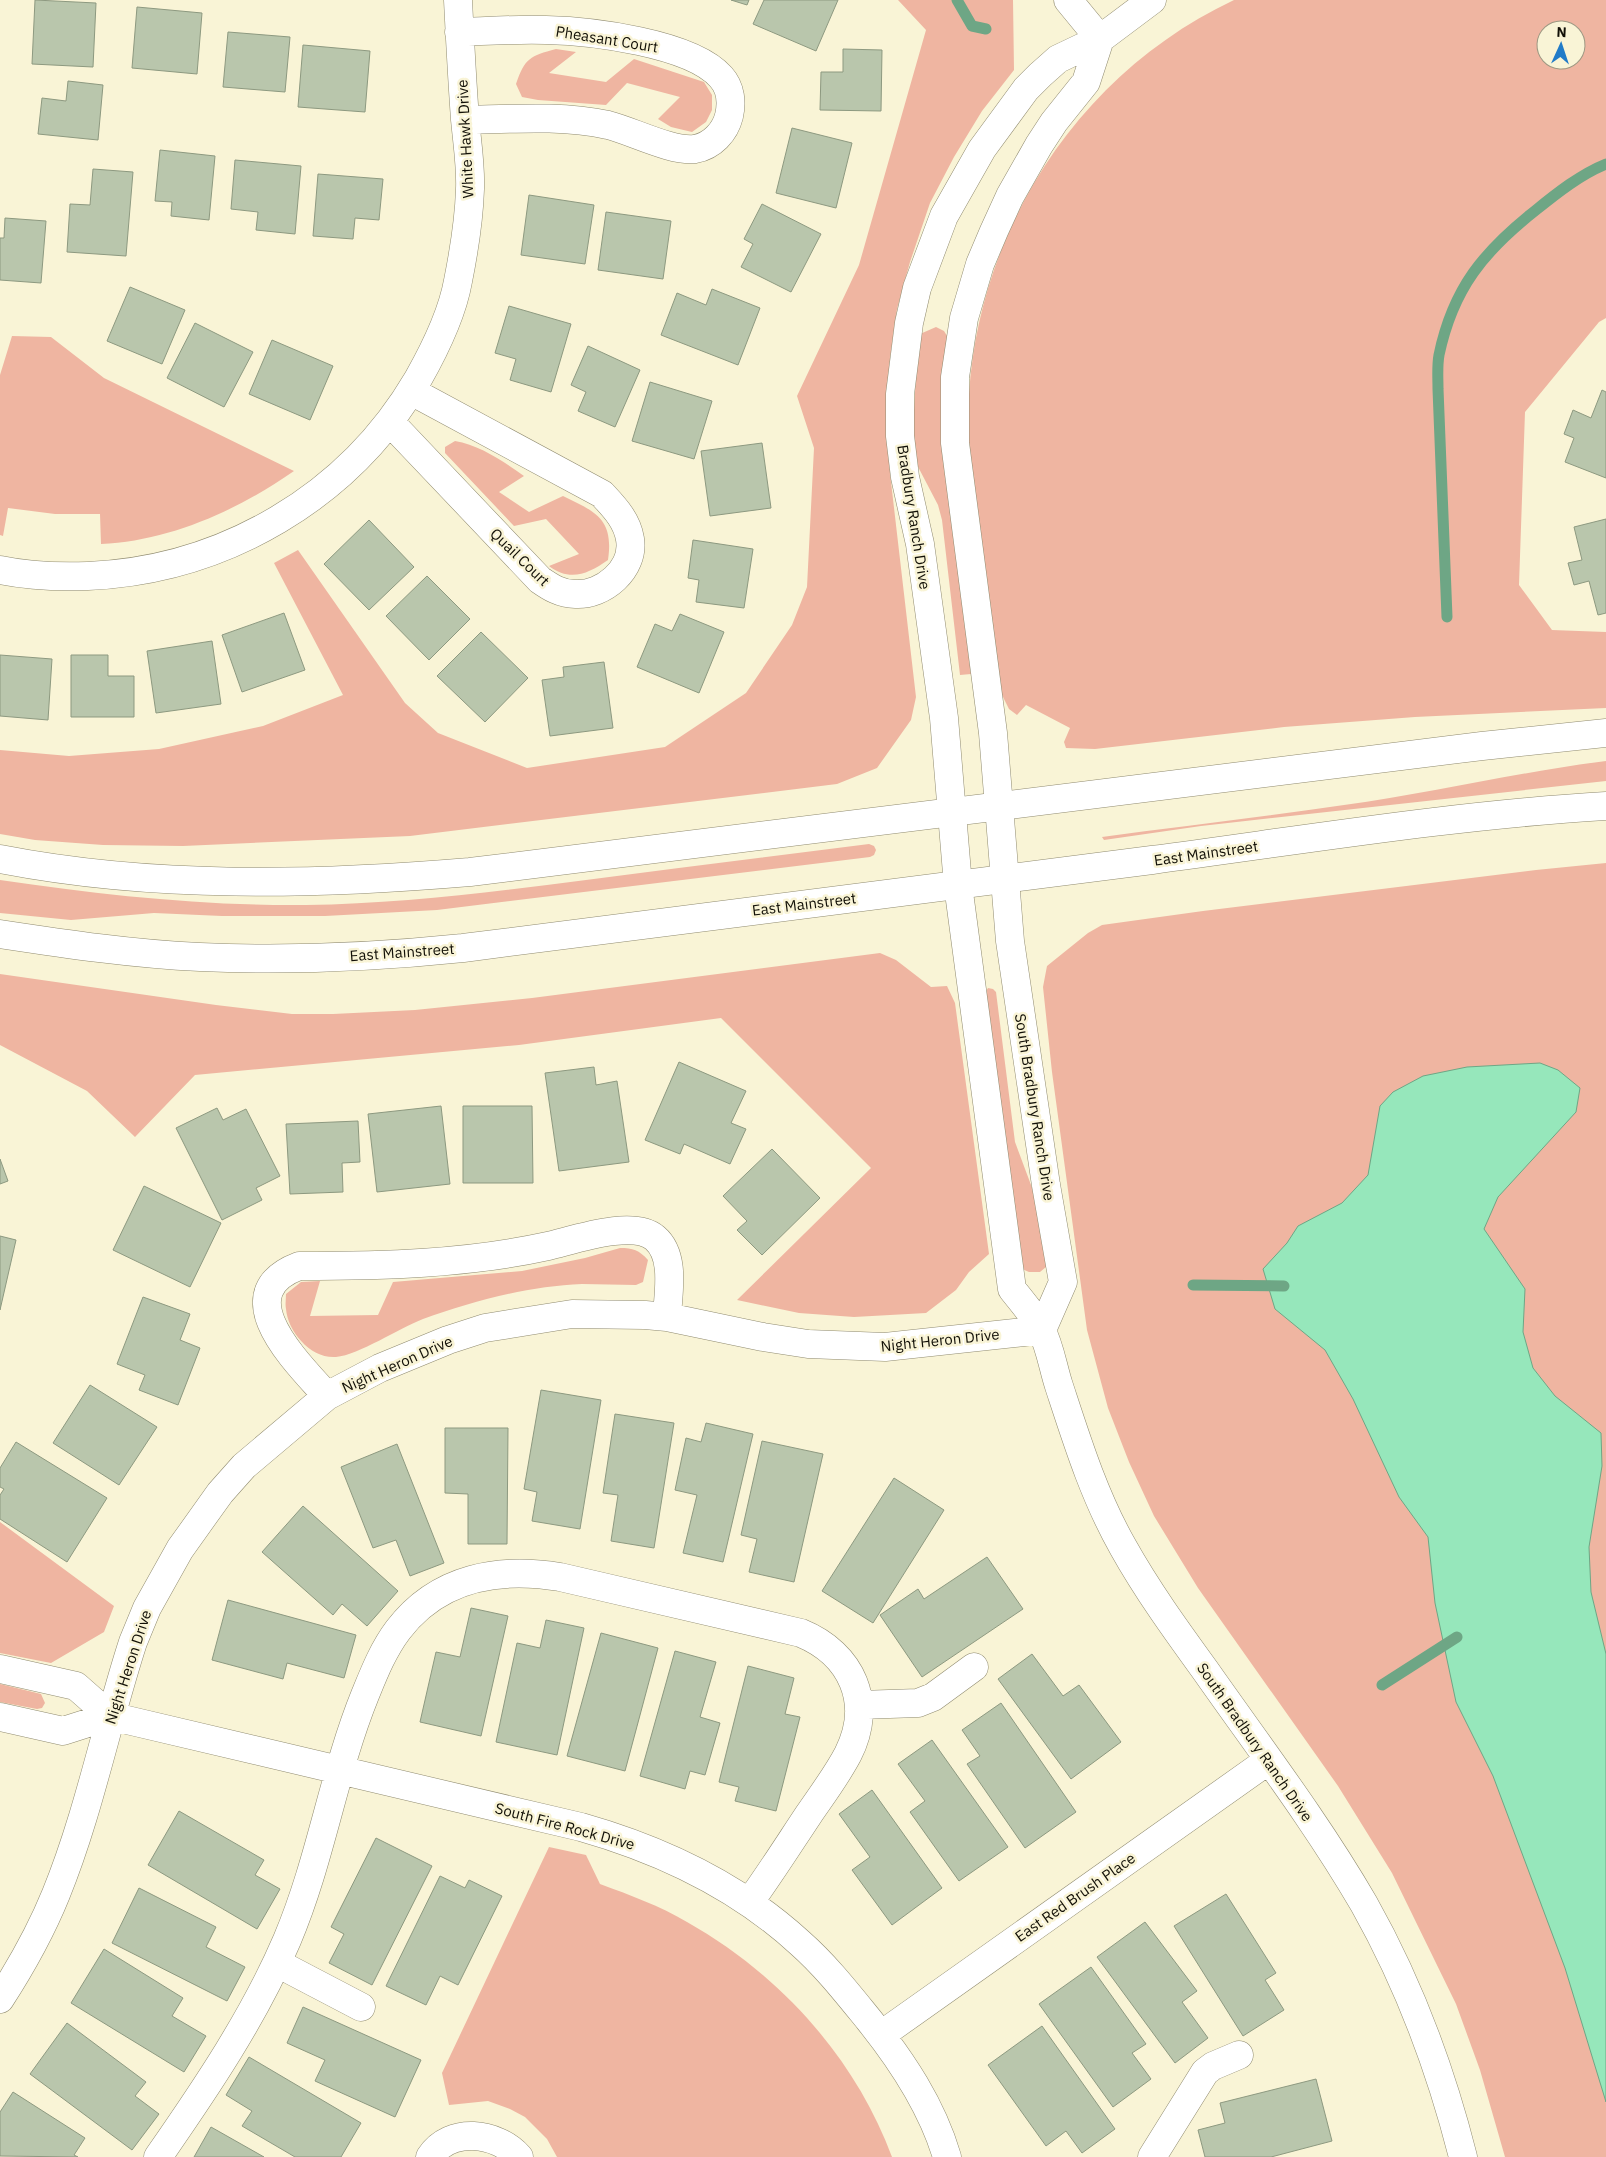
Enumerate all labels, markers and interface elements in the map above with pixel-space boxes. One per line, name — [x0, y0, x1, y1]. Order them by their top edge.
north arrow — [1536, 20, 1586, 70]
street label: Pheasant Court — [554, 22, 660, 56]
text: N — [1556, 23, 1567, 41]
street label: White Hawk Drive — [452, 79, 478, 199]
street label: Bradbury Ranch Drive — [893, 443, 935, 591]
street label: Quail Court — [486, 524, 554, 590]
street label: East Mainstreet — [1153, 836, 1259, 870]
street label: East Mainstreet — [751, 888, 857, 920]
street label: East Mainstreet — [349, 939, 455, 965]
street label: South Bradbury Ranch Drive — [1011, 1012, 1059, 1202]
street label: Night Heron Drive — [880, 1324, 1000, 1356]
street label: Night Heron Drive — [339, 1331, 455, 1397]
street label: Night Heron Drive — [101, 1607, 155, 1727]
street label: South Bradbury Ranch Drive — [1193, 1659, 1317, 1825]
street label: South Fire Rock Drive — [493, 1798, 637, 1854]
street label: East Red Brush Place — [1011, 1848, 1139, 1946]

